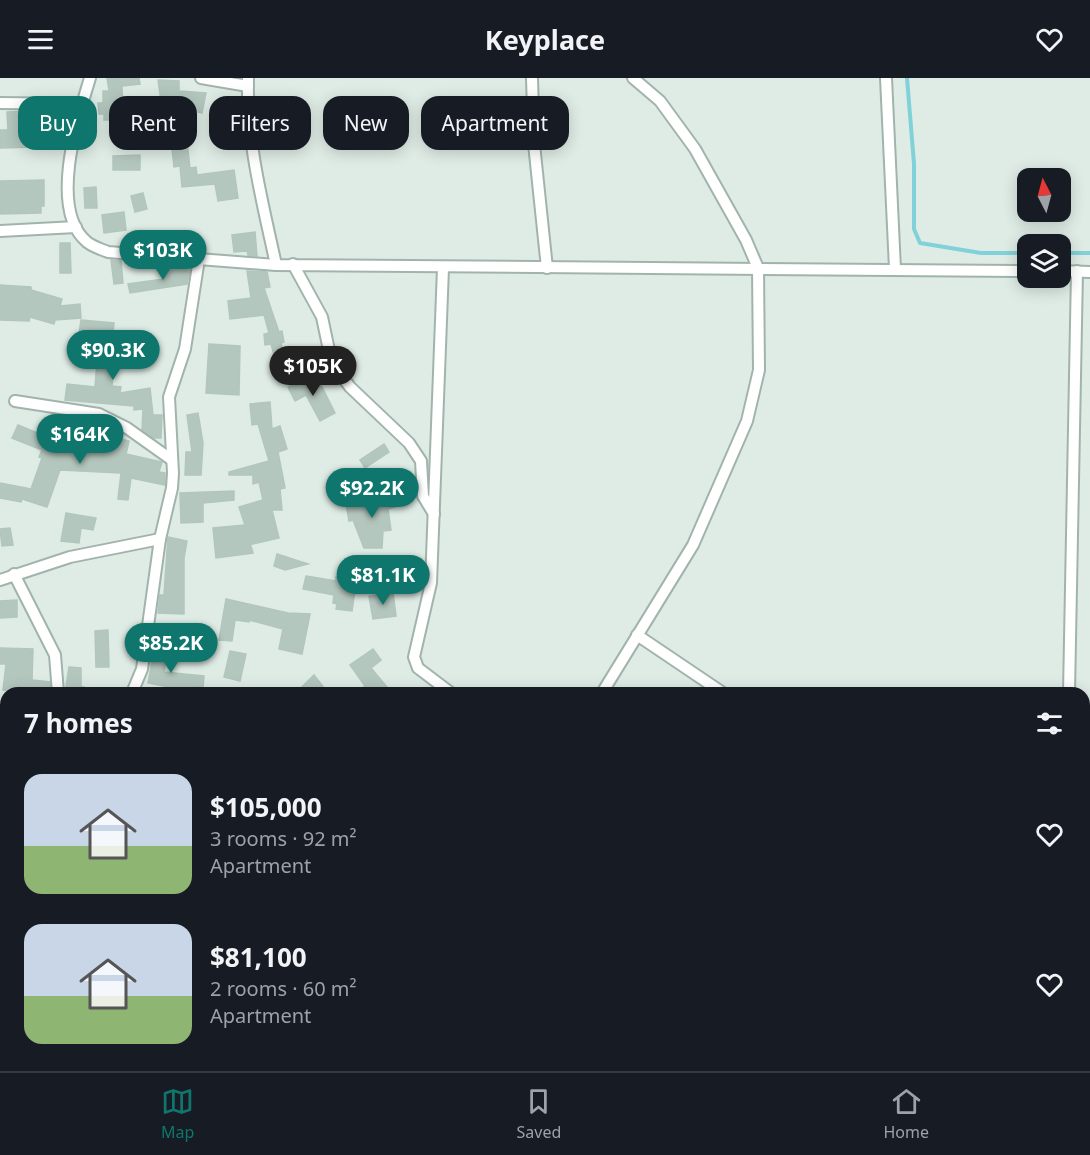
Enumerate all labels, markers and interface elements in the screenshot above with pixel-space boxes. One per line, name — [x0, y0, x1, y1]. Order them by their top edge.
text: Keyplace — [485, 21, 605, 58]
icon: menu — [24, 23, 57, 56]
icon: heart — [1033, 23, 1066, 56]
chip: Buy — [18, 96, 97, 150]
chip: Rent — [109, 96, 197, 150]
chip: Filters — [209, 96, 311, 150]
chip: New — [323, 96, 409, 150]
chip: Apartment — [421, 96, 569, 150]
north arrow — [1017, 168, 1071, 222]
map controls — [1017, 168, 1071, 288]
pin: $103K — [121, 230, 205, 281]
button: layers — [1017, 234, 1071, 288]
text: $103K — [133, 236, 193, 263]
pin: $90.3K — [64, 330, 162, 381]
text: $90.3K — [81, 336, 145, 363]
pin: $105K — [271, 346, 355, 397]
text: $105K — [283, 352, 343, 379]
pin: $164K — [38, 414, 122, 465]
text: $164K — [50, 420, 110, 447]
pin: $92.2K — [323, 468, 421, 519]
text: $92.2K — [340, 474, 404, 501]
pin: $81.1K — [334, 555, 432, 606]
text: $81.1K — [351, 561, 415, 588]
pin: $85.2K — [122, 623, 220, 674]
text: $85.2K — [139, 629, 203, 656]
text: 7 homes — [24, 705, 133, 741]
icon: filters — [1033, 707, 1066, 740]
text: $105,000 — [210, 789, 322, 825]
icon: home — [72, 798, 144, 870]
icon: heart — [1033, 818, 1066, 851]
text: 3 rooms · 92 m² — [210, 825, 357, 852]
text: Apartment — [210, 852, 311, 879]
text: $81,100 — [210, 939, 307, 975]
icon: home — [72, 948, 144, 1020]
icon: heart — [1033, 968, 1066, 1001]
text: 2 rooms · 60 m² — [210, 975, 357, 1002]
text: Apartment — [210, 1002, 311, 1029]
tab: Map — [161, 1085, 194, 1143]
tab: Saved — [517, 1085, 561, 1143]
tab: Home — [883, 1085, 929, 1143]

